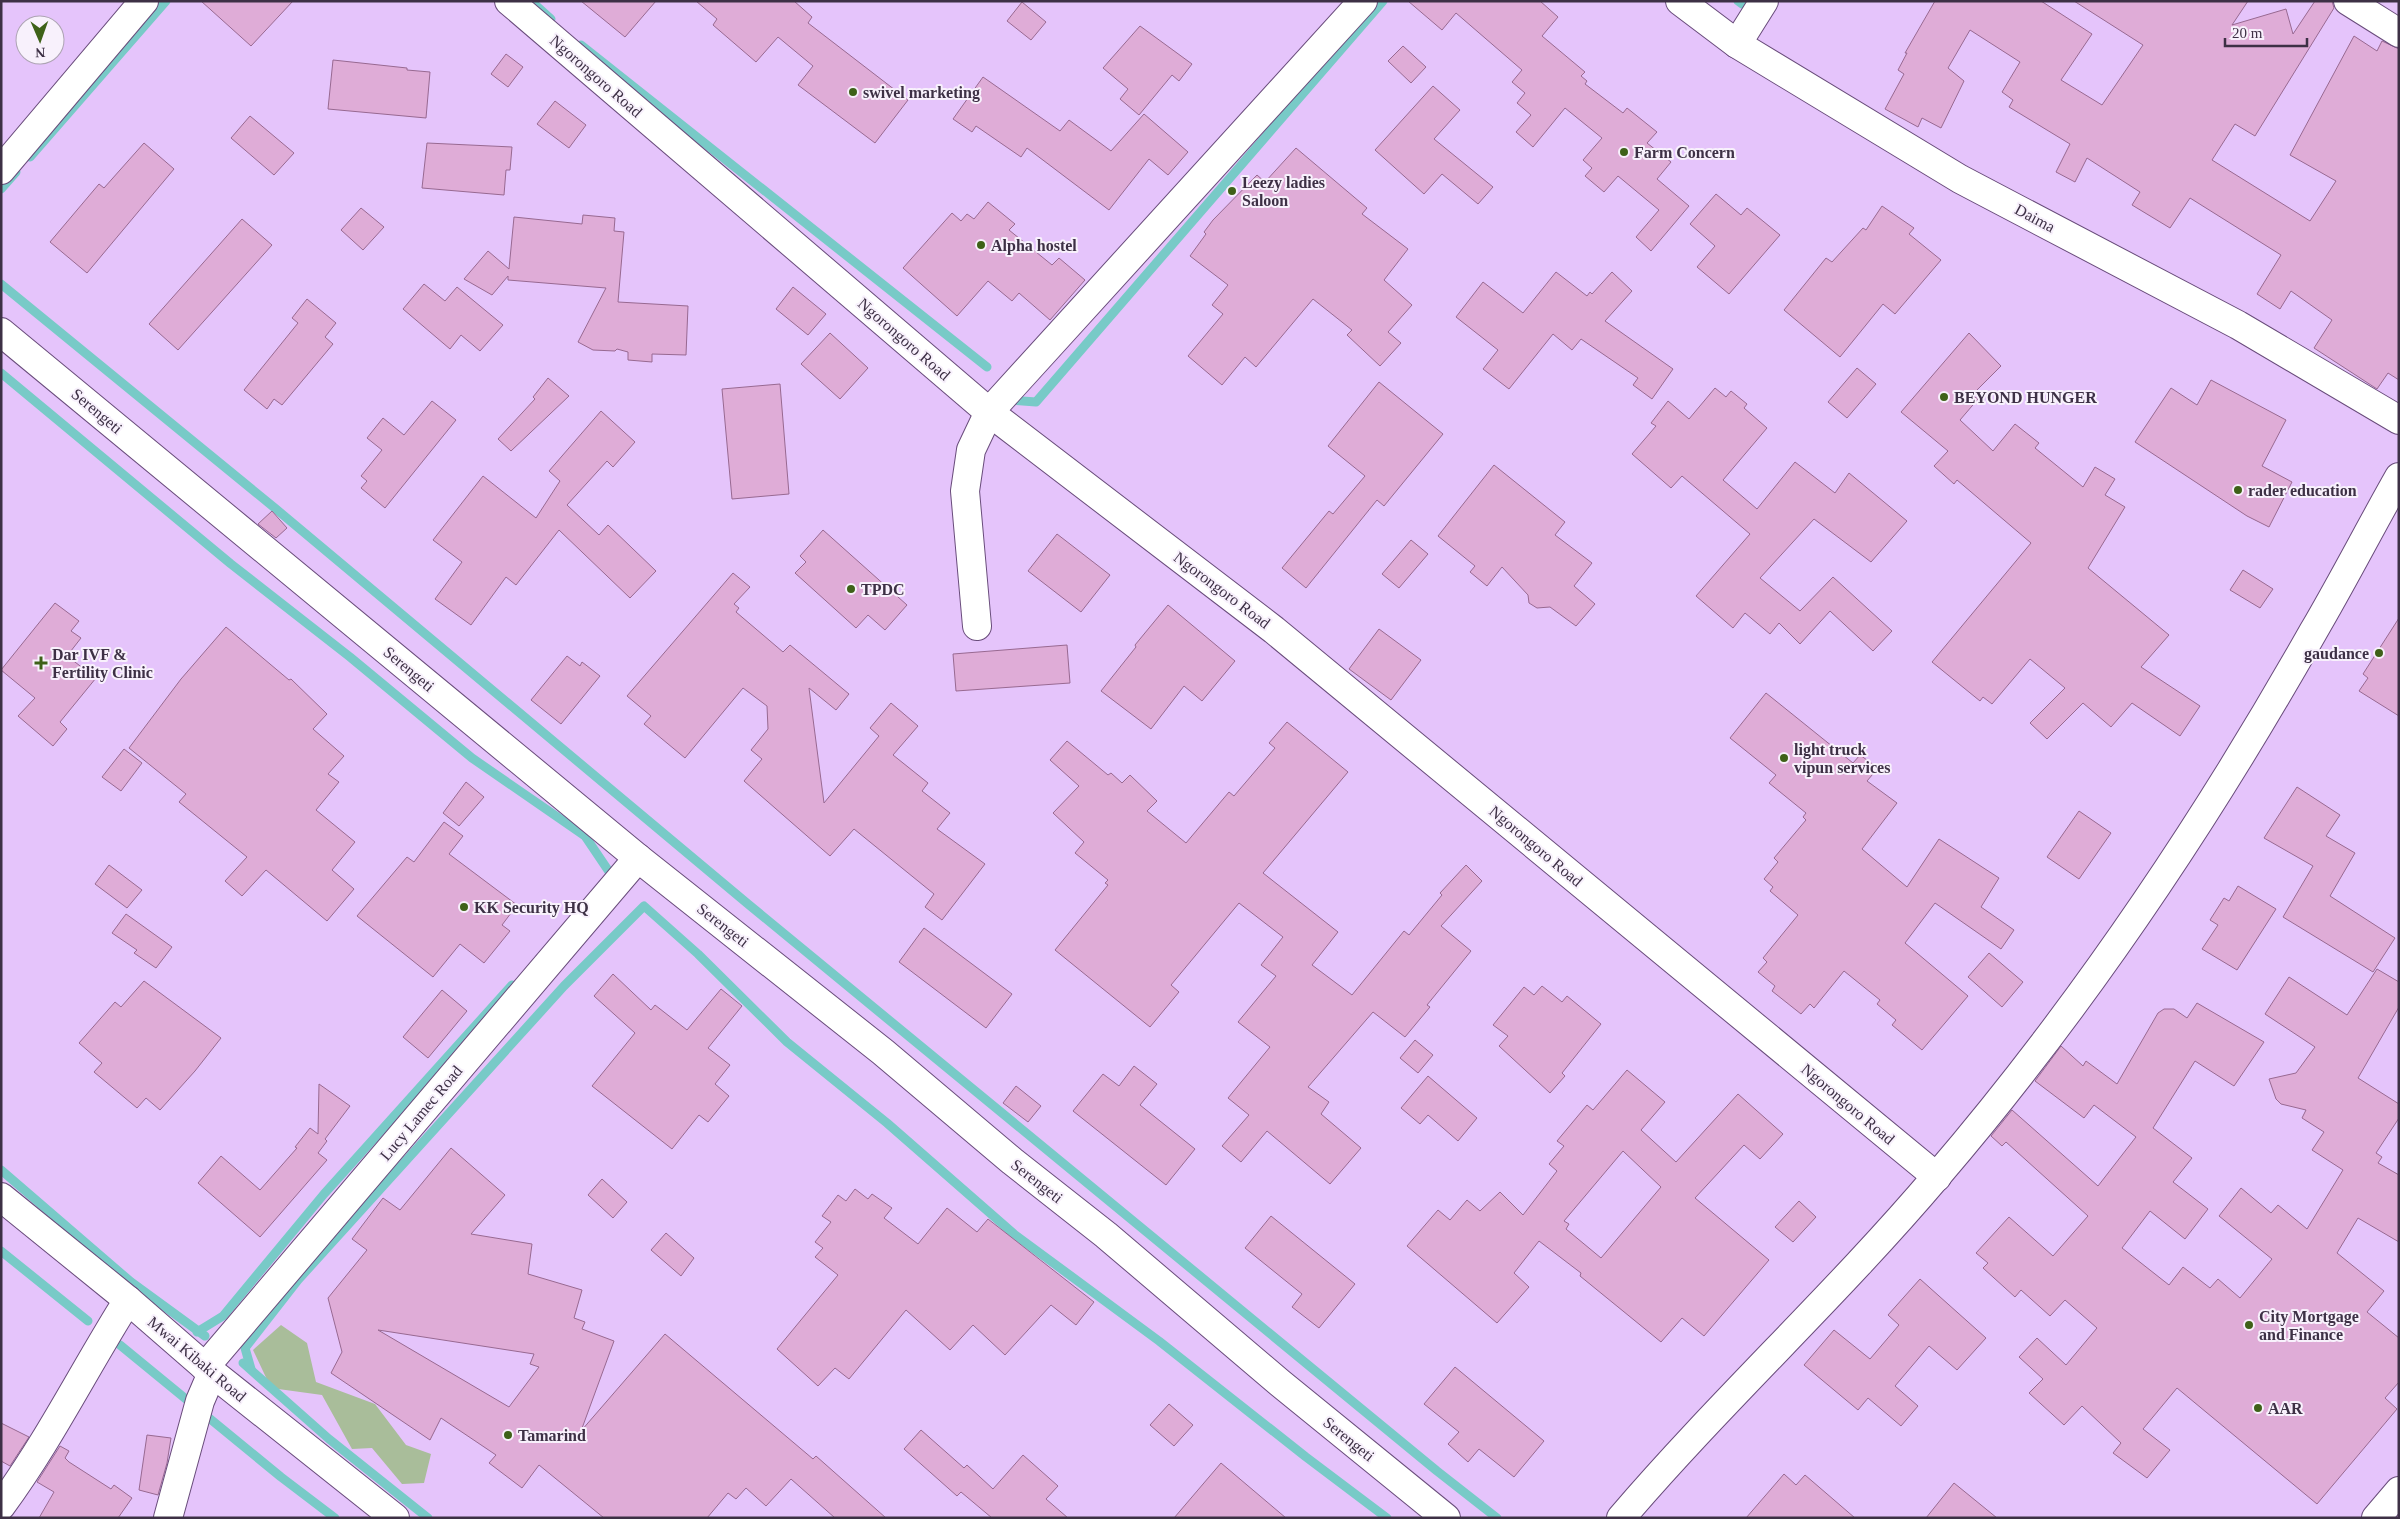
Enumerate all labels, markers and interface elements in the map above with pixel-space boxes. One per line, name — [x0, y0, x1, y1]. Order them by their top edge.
north arrow — [15, 15, 65, 65]
scale bar — [2225, 15, 2308, 47]
text: 20 m — [2232, 25, 2263, 41]
street label: Ngorongoro Road — [546, 32, 645, 121]
text: N — [35, 45, 46, 60]
place label: swivel marketing — [863, 84, 980, 102]
marker: swivel marketing — [847, 86, 859, 98]
place label: Farm Concern — [1634, 144, 1735, 161]
marker: Farm Concern — [1618, 146, 1630, 158]
place label: Leezy ladies Saloon — [1242, 174, 1325, 209]
marker: Leezy ladies Saloon — [1226, 185, 1238, 197]
street label: Daima — [2012, 200, 2058, 236]
place label: Alpha hostel — [991, 237, 1077, 255]
marker: Alpha hostel — [975, 239, 987, 251]
street label: Ngorongoro Road — [854, 295, 953, 384]
street label: Serengeti — [68, 385, 126, 438]
place label: BEYOND HUNGER — [1954, 389, 2097, 406]
marker: BEYOND HUNGER — [1938, 391, 1950, 403]
place label: rader education — [2248, 482, 2357, 499]
marker: rader education — [2232, 484, 2244, 496]
street label: Ngorongoro Road — [1170, 548, 1273, 632]
place label: TPDC — [861, 581, 905, 598]
marker: TPDC — [845, 583, 857, 595]
street label: Serengeti — [380, 643, 438, 696]
place label: gaudance — [2304, 645, 2369, 663]
place label: Dar IVF & Fertility Clinic — [52, 646, 153, 682]
marker: gaudance — [2373, 647, 2385, 659]
marker: Dar IVF & Fertility Clinic — [34, 656, 48, 670]
place label: light truck vipun services — [1794, 741, 1890, 777]
marker: light truck vipun services — [1778, 752, 1790, 764]
street label: Ngorongoro Road — [1485, 802, 1586, 891]
place label: KK Security HQ — [474, 899, 589, 917]
street label: Serengeti — [693, 900, 752, 951]
marker: KK Security HQ — [458, 901, 470, 913]
street label: Ngorongoro Road — [1797, 1060, 1898, 1149]
street label: Lucy Lamec Road — [377, 1062, 466, 1164]
street label: Serengeti — [1007, 1156, 1066, 1207]
place label: City Mortgage and Finance — [2259, 1308, 2359, 1343]
street label: Mwai Kibaki Road — [145, 1313, 249, 1405]
marker: City Mortgage and Finance — [2243, 1319, 2255, 1331]
place label: AAR — [2268, 1400, 2303, 1417]
marker: AAR — [2252, 1402, 2264, 1414]
street label: Serengeti — [1320, 1413, 1378, 1466]
place label: Tamarind — [518, 1427, 586, 1444]
marker: Tamarind — [502, 1429, 514, 1441]

